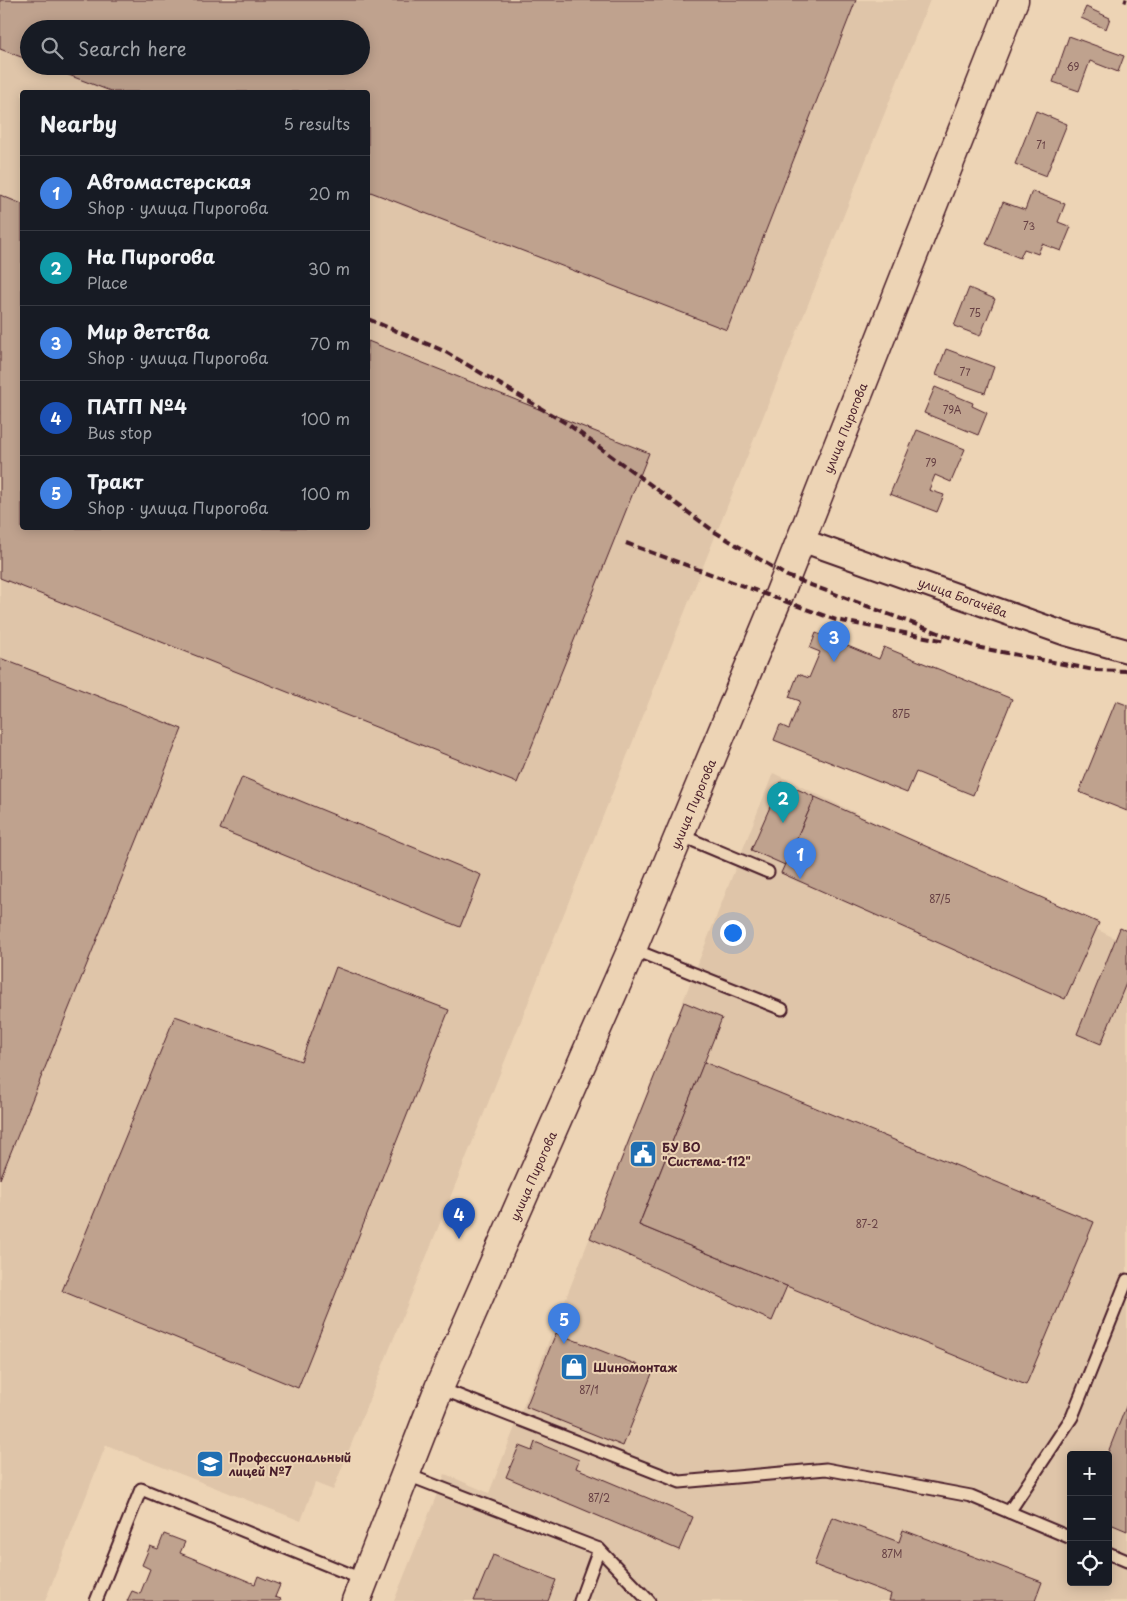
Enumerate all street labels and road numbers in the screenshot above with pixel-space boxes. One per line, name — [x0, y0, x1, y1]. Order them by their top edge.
street label: улица Пирогова — [819, 379, 872, 476]
street label: улица Богачёва — [916, 573, 1011, 622]
street label: улица Пирогова — [666, 756, 720, 852]
street label: улица Пирогова — [505, 1128, 561, 1224]

